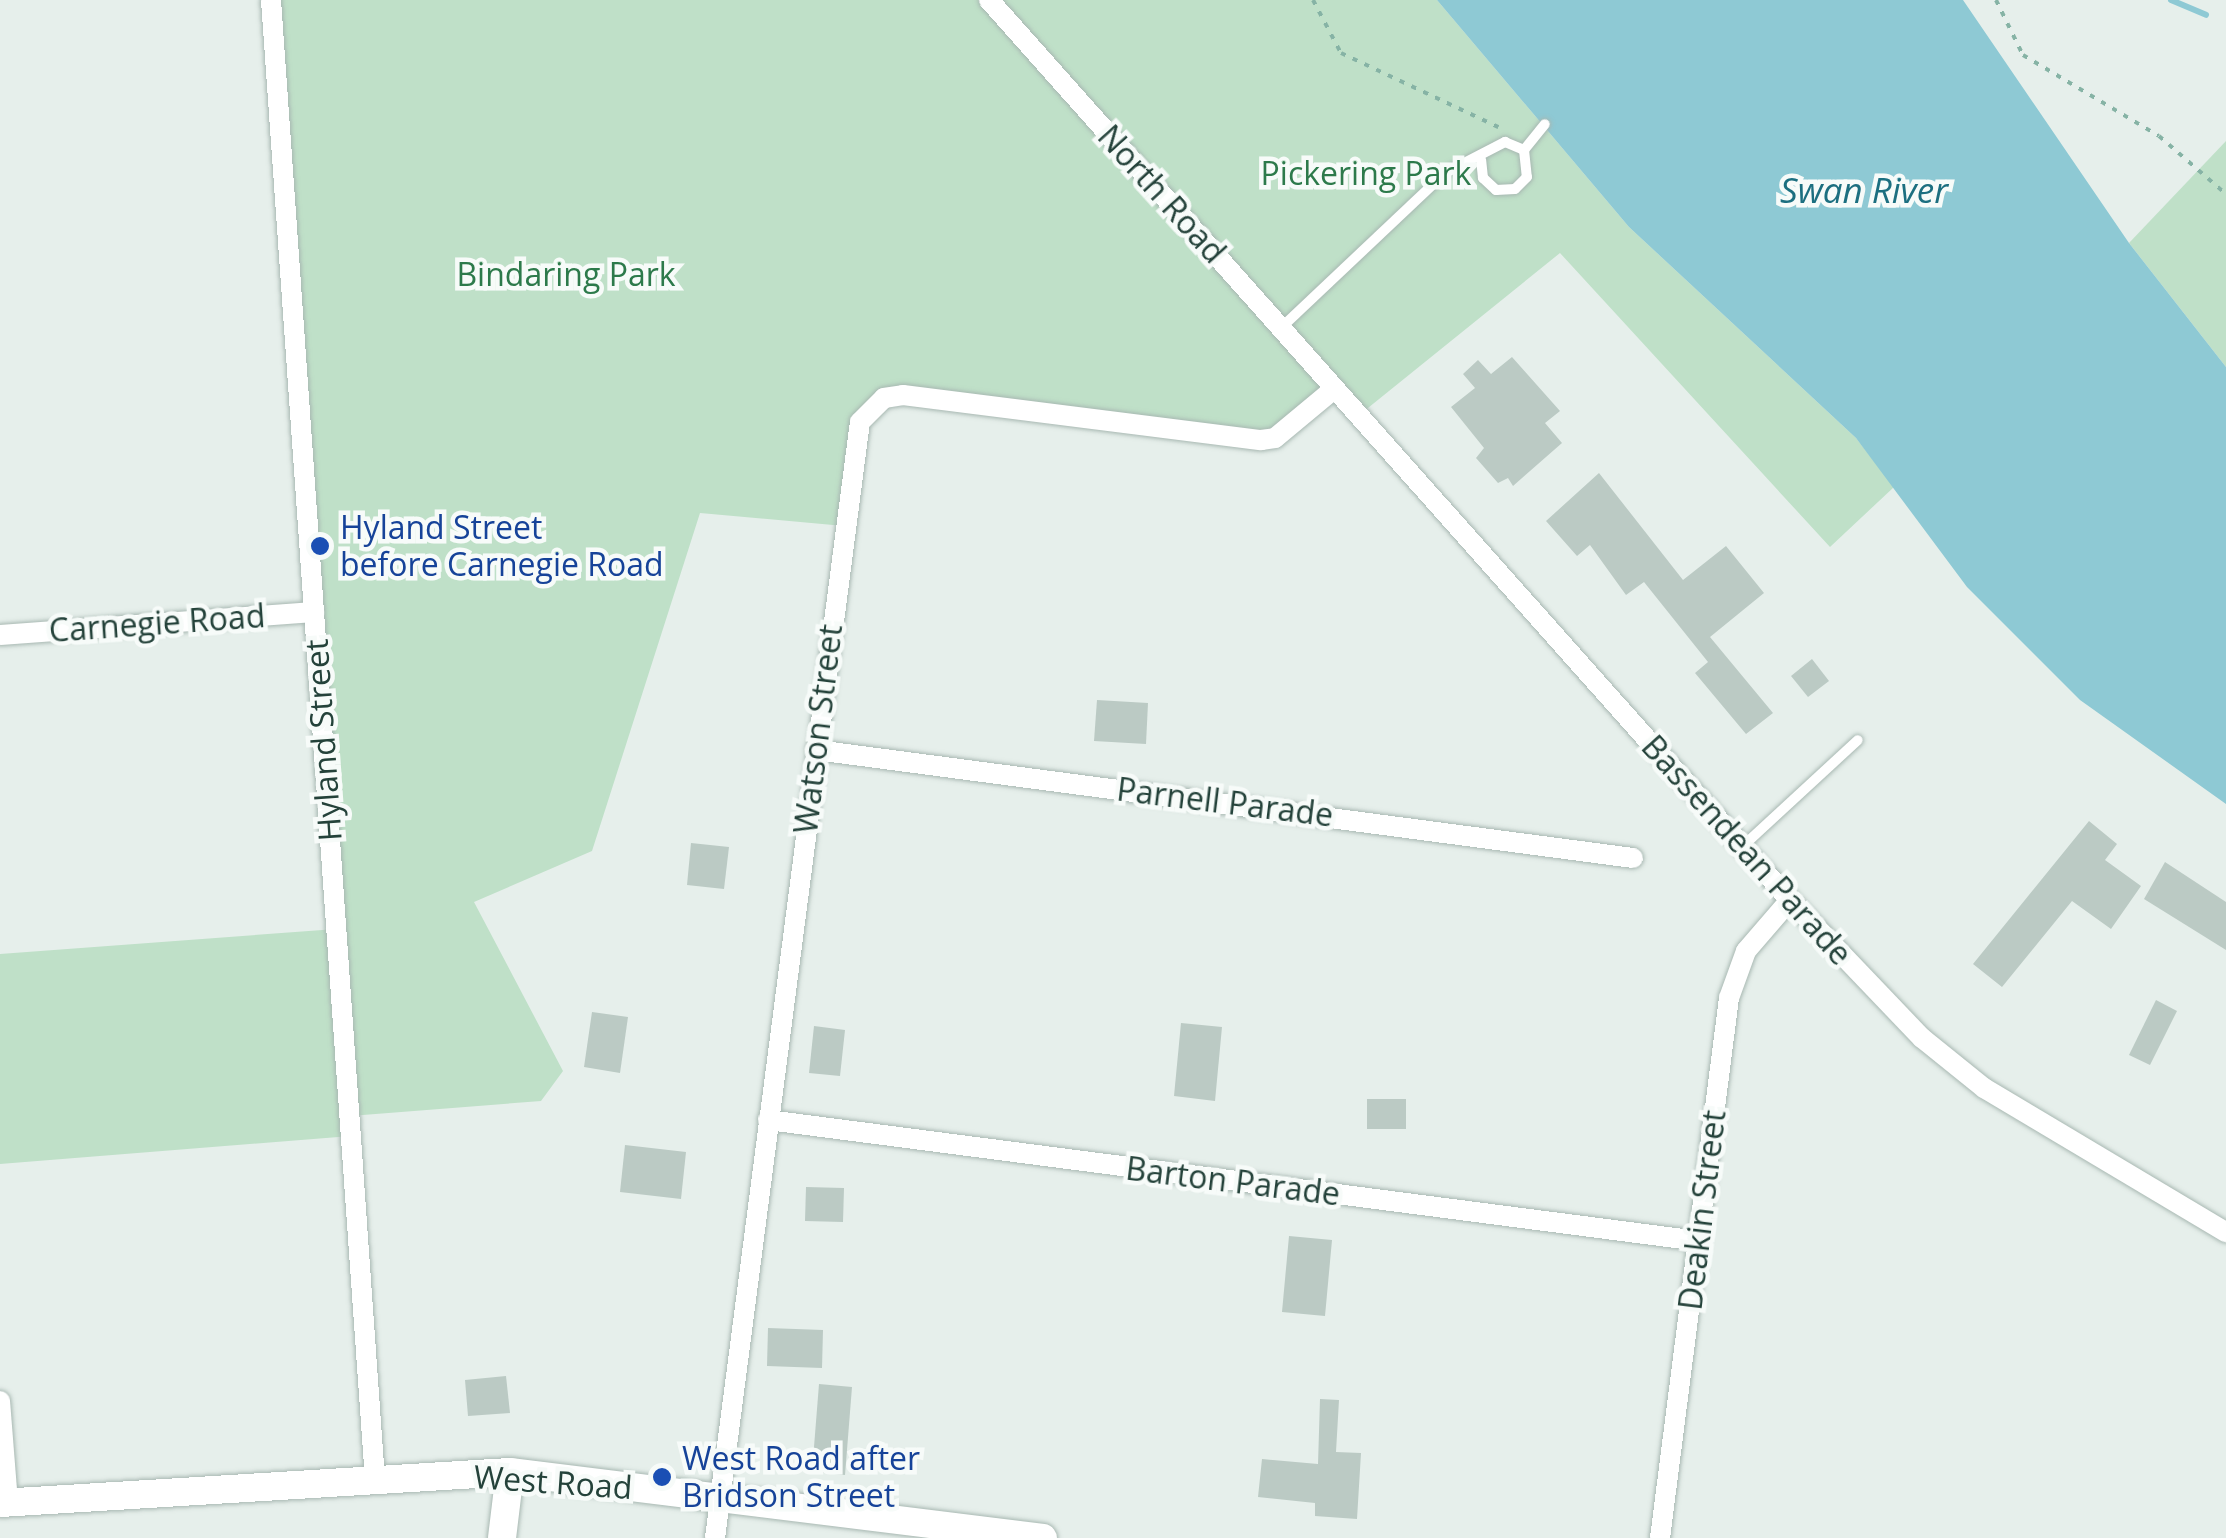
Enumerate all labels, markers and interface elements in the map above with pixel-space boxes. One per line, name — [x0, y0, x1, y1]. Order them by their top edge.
street label: North Road — [1090, 117, 1234, 271]
park label: Pickering Park — [1261, 154, 1471, 192]
water label: Swan River — [1780, 169, 1948, 211]
park label: Bindaring Park — [456, 255, 676, 293]
place label: Hyland Street before Carnegie Road — [340, 509, 664, 584]
marker: Hyland Street before Carnegie Road — [309, 535, 331, 557]
street label: Carnegie Road — [48, 596, 266, 650]
street label: Watson Street — [786, 622, 850, 836]
street label: Hyland Street — [297, 638, 349, 842]
street label: Bassendean Parade — [1634, 727, 1860, 973]
street label: Parnell Parade — [1115, 770, 1335, 834]
street label: Deakin Street — [1671, 1108, 1733, 1312]
street label: Barton Parade — [1124, 1149, 1342, 1213]
place label: West Road after Bridson Street — [682, 1440, 920, 1515]
street label: West Road — [472, 1457, 634, 1507]
marker: West Road after Bridson Street — [651, 1466, 673, 1488]

